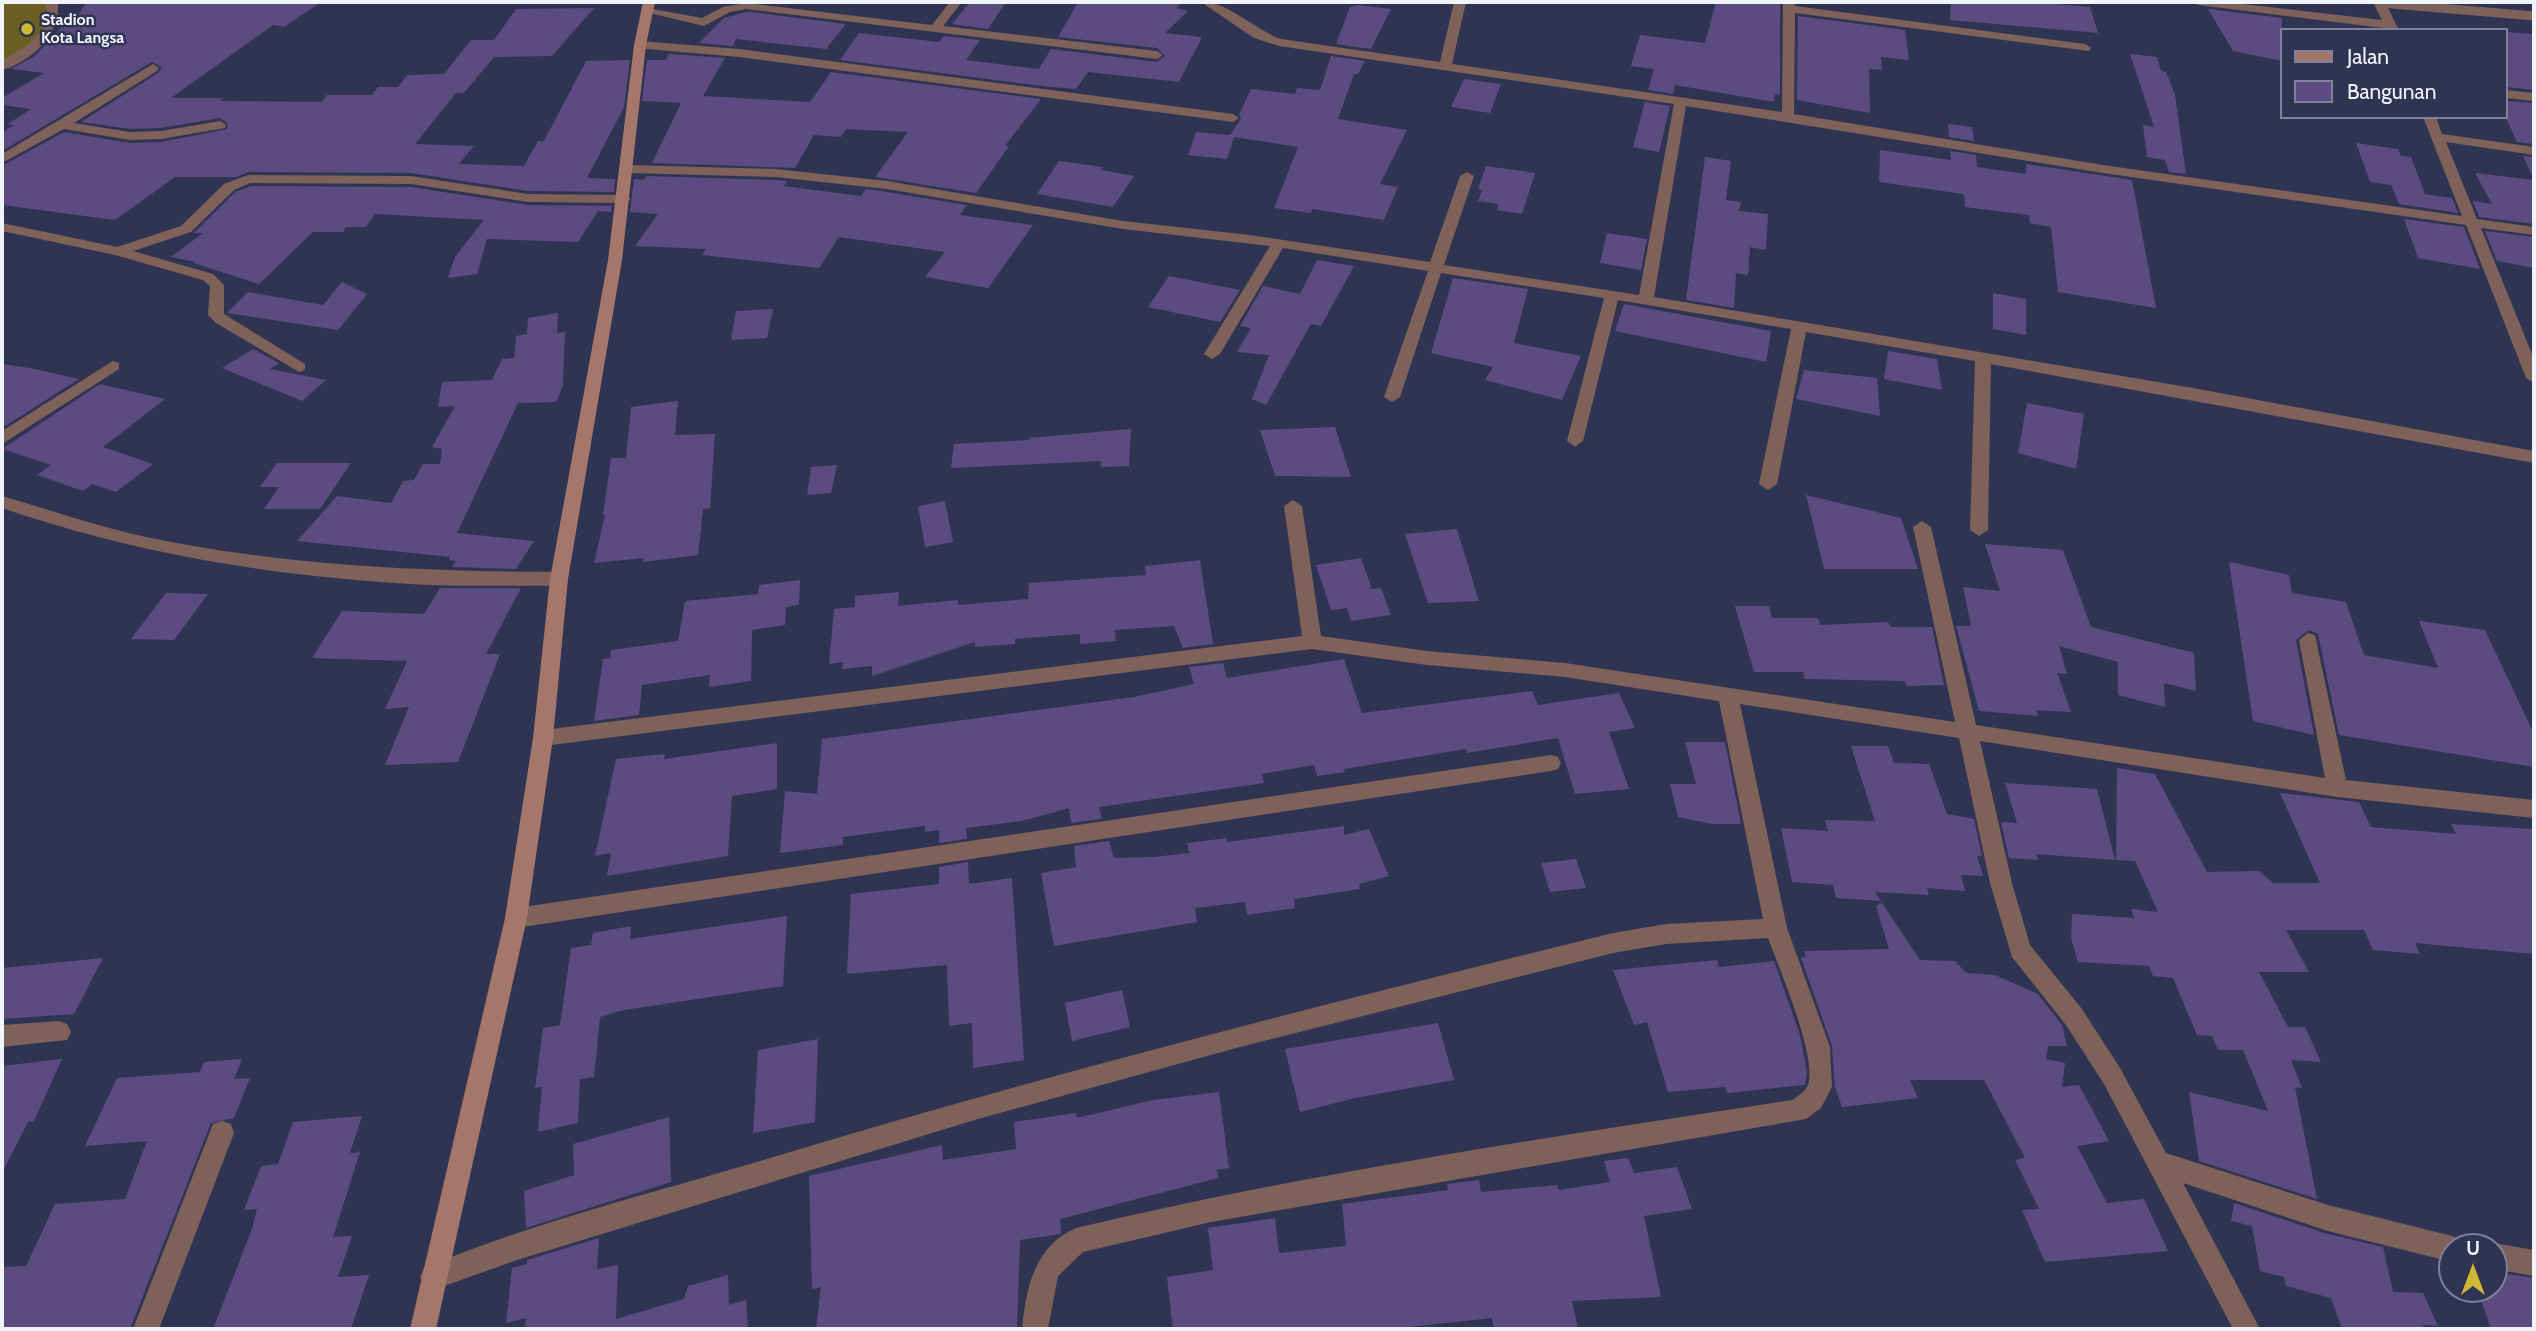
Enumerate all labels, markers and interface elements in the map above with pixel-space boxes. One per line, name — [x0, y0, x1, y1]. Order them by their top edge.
place label: Stadion Kota Langsa — [41, 10, 124, 48]
marker: Stadion Kota Langsa — [19, 21, 35, 37]
legend — [2280, 28, 2508, 119]
text: Jalan — [2347, 44, 2389, 69]
text: Bangunan — [2347, 79, 2436, 104]
north arrow — [2438, 1233, 2508, 1303]
text: U — [2466, 1237, 2480, 1260]

